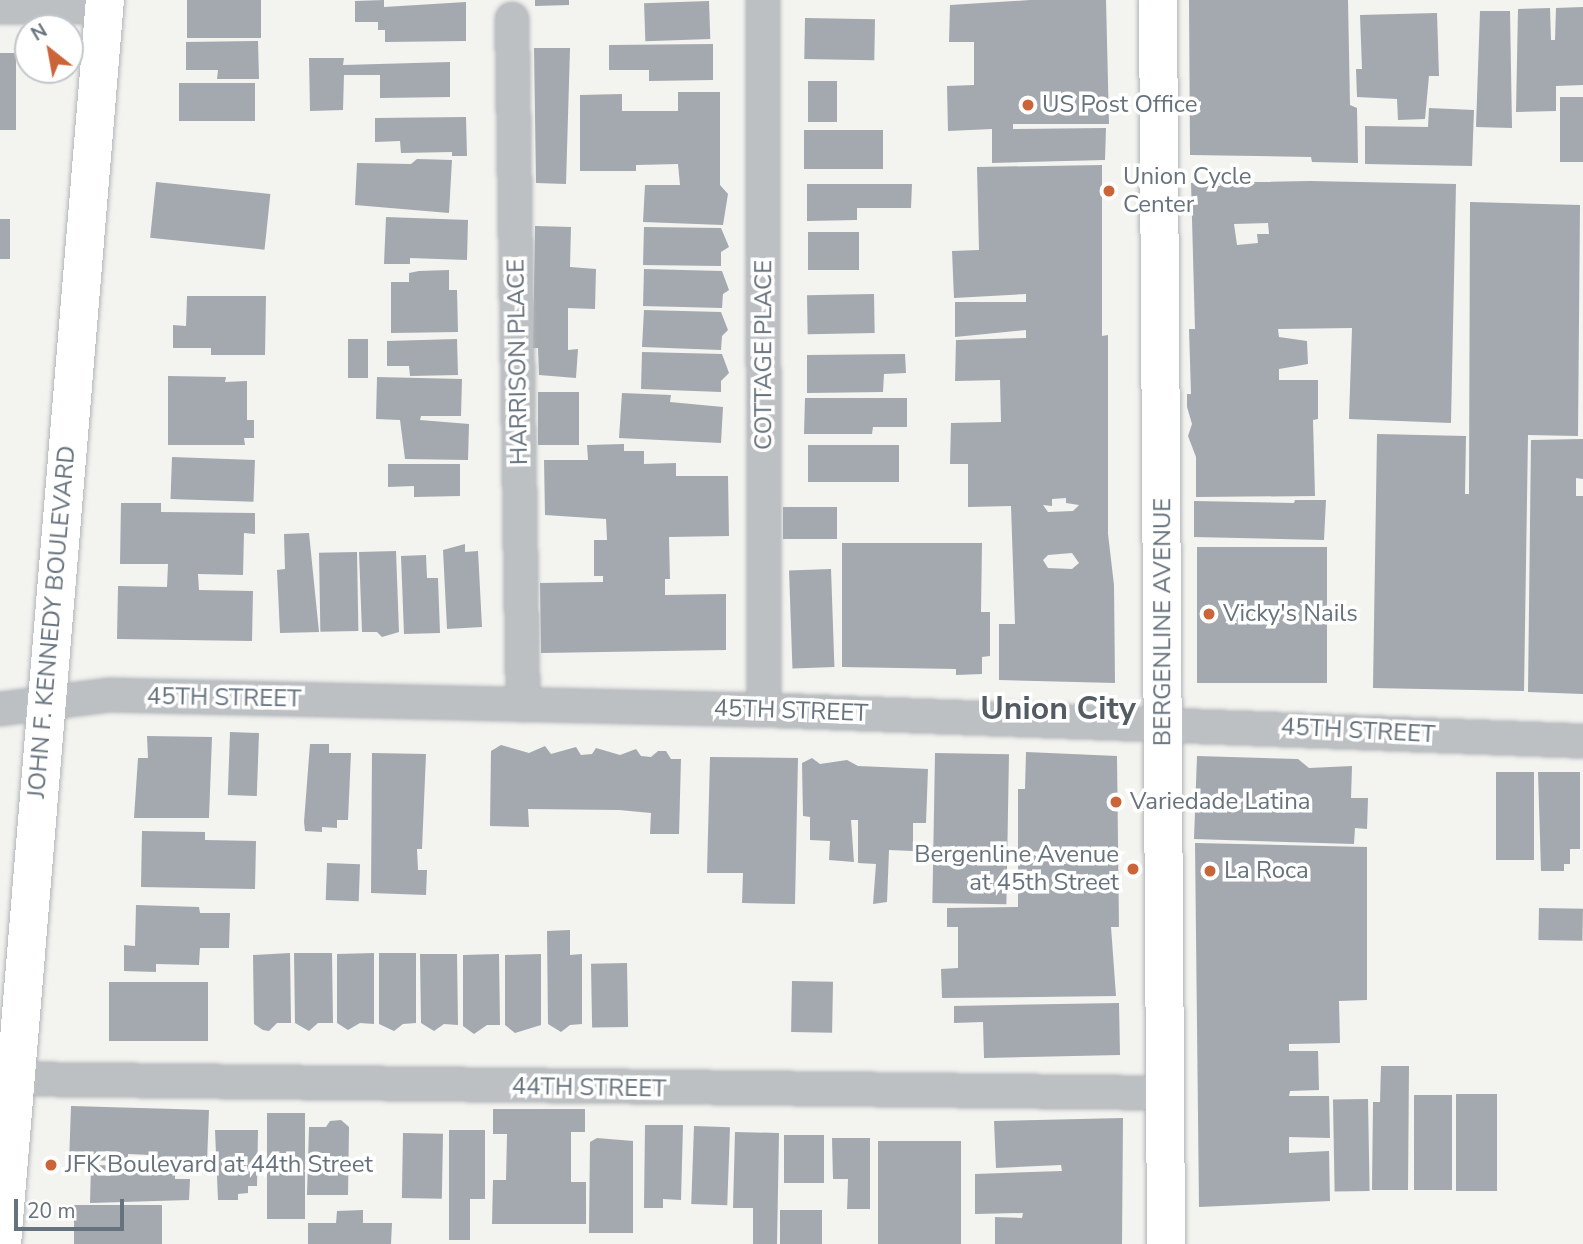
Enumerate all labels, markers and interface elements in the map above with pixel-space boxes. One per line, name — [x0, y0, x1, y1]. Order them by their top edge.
north arrow — [14, 14, 84, 84]
text: N — [26, 18, 52, 48]
place label: US Post Office — [1042, 91, 1197, 119]
marker: US Post Office — [1020, 97, 1036, 113]
place label: Union Cycle Center — [1123, 163, 1251, 219]
marker: Union Cycle Center — [1101, 183, 1117, 199]
street label: HARRISON PLACE — [502, 259, 534, 465]
street label: COTTAGE PLACE — [750, 260, 778, 450]
street label: JOHN F. KENNEDY BOULEVARD — [22, 445, 82, 799]
street label: BERGENLINE AVENUE — [1149, 498, 1177, 746]
place label: Vicky's Nails — [1223, 600, 1358, 628]
marker: Vicky's Nails — [1201, 606, 1217, 622]
street label: 45TH STREET — [146, 682, 302, 714]
district label: Union City — [980, 690, 1136, 728]
street label: 45TH STREET — [713, 694, 869, 728]
street label: 45TH STREET — [1280, 713, 1436, 749]
place label: Variedade Latina — [1130, 788, 1311, 816]
marker: Variedade Latina — [1108, 794, 1124, 810]
place label: Bergenline Avenue at 45th Street — [914, 841, 1119, 897]
place label: La Roca — [1224, 857, 1309, 885]
marker: Bergenline Avenue at 45th Street — [1125, 861, 1141, 877]
marker: La Roca — [1202, 863, 1218, 879]
street label: 44TH STREET — [511, 1072, 667, 1104]
place label: JFK Boulevard at 44th Street — [65, 1151, 373, 1179]
marker: JFK Boulevard at 44th Street — [43, 1157, 59, 1173]
scale bar — [18, 1184, 128, 1228]
text: 20 m — [27, 1197, 76, 1225]

